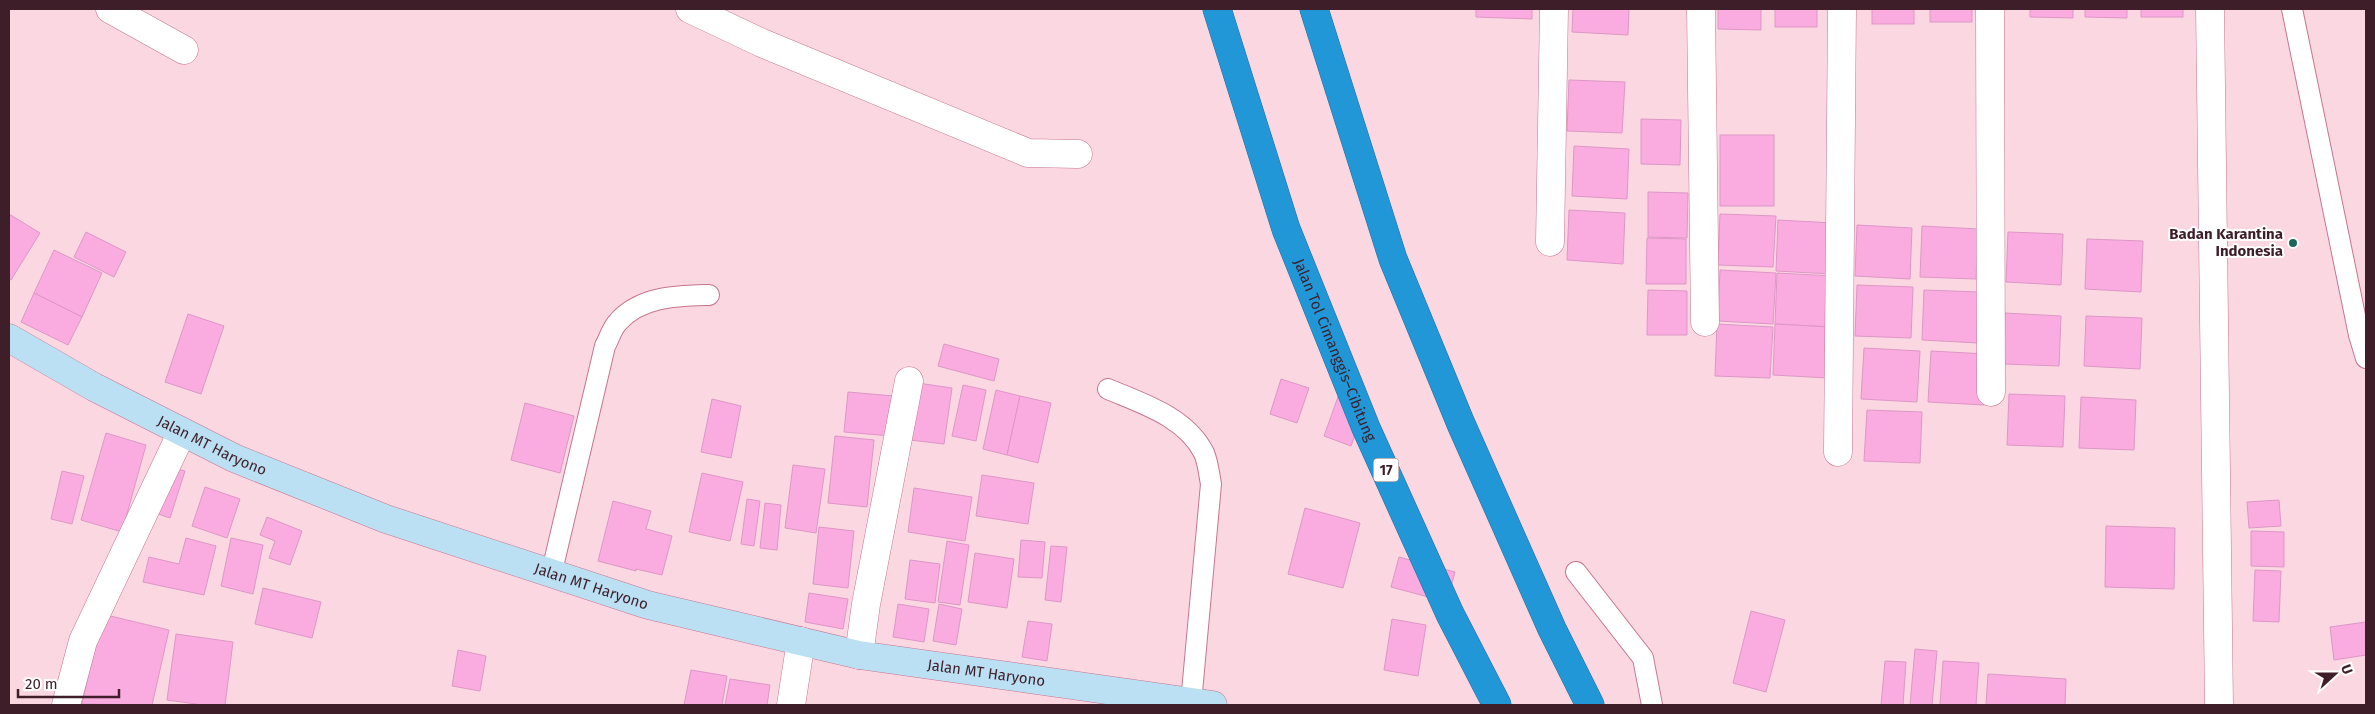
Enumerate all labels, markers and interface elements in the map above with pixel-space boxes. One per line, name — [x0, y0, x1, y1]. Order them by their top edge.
place label: Badan Karantina Indonesia — [2169, 225, 2283, 260]
marker: Badan Karantina Indonesia — [2287, 237, 2299, 249]
street label: Jalan Tol Cimanggis–Cibitung — [1290, 256, 1380, 444]
street label: Jalan MT Haryono — [155, 412, 269, 479]
road number: 17 — [1374, 458, 1398, 482]
street label: Jalan MT Haryono — [532, 559, 651, 614]
north arrow — [2310, 649, 2360, 699]
street label: Jalan MT Haryono — [926, 656, 1046, 690]
text: U — [2337, 662, 2356, 677]
scale bar — [18, 666, 119, 698]
text: 20 m — [25, 675, 58, 693]

